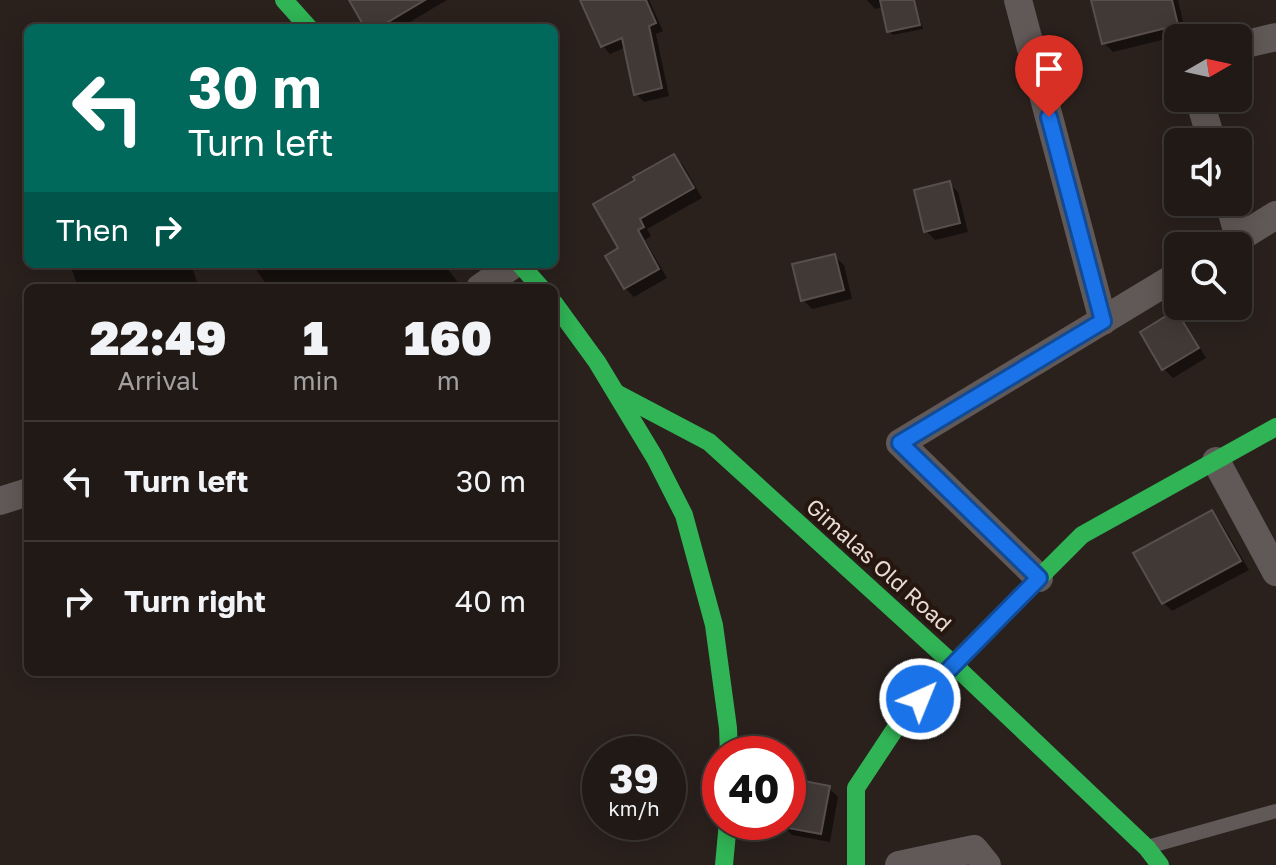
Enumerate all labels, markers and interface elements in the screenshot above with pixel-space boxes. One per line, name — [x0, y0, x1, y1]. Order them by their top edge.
north arrow — [1164, 24, 1252, 112]
map controls — [1164, 24, 1252, 320]
pin — [1015, 35, 1083, 117]
icon: arrive — [1027, 47, 1071, 91]
text: 30 m — [188, 53, 322, 120]
icon: left — [56, 56, 160, 160]
text: Turn left — [188, 121, 334, 164]
button: sound — [1164, 128, 1252, 216]
icon: right — [145, 208, 189, 252]
text: Then — [56, 212, 129, 248]
button: search — [1164, 232, 1252, 320]
text: 22:49 — [90, 308, 227, 366]
text: 1 — [303, 308, 328, 366]
text: 160 — [404, 308, 492, 366]
text: Arrival — [117, 365, 199, 396]
text: min — [292, 365, 338, 396]
text: m — [437, 365, 460, 396]
icon: left — [56, 459, 100, 503]
text: Turn left — [124, 463, 249, 499]
text: 30 m — [456, 463, 526, 499]
street label: Gimalas Old Road — [801, 492, 957, 637]
icon: right — [56, 579, 100, 623]
text: Turn right — [124, 583, 266, 619]
text: 40 m — [455, 583, 526, 619]
position arrow — [878, 657, 962, 741]
speed limit sign: 40 — [702, 736, 806, 840]
text: 39 — [609, 754, 659, 802]
text: km/h — [609, 796, 659, 820]

